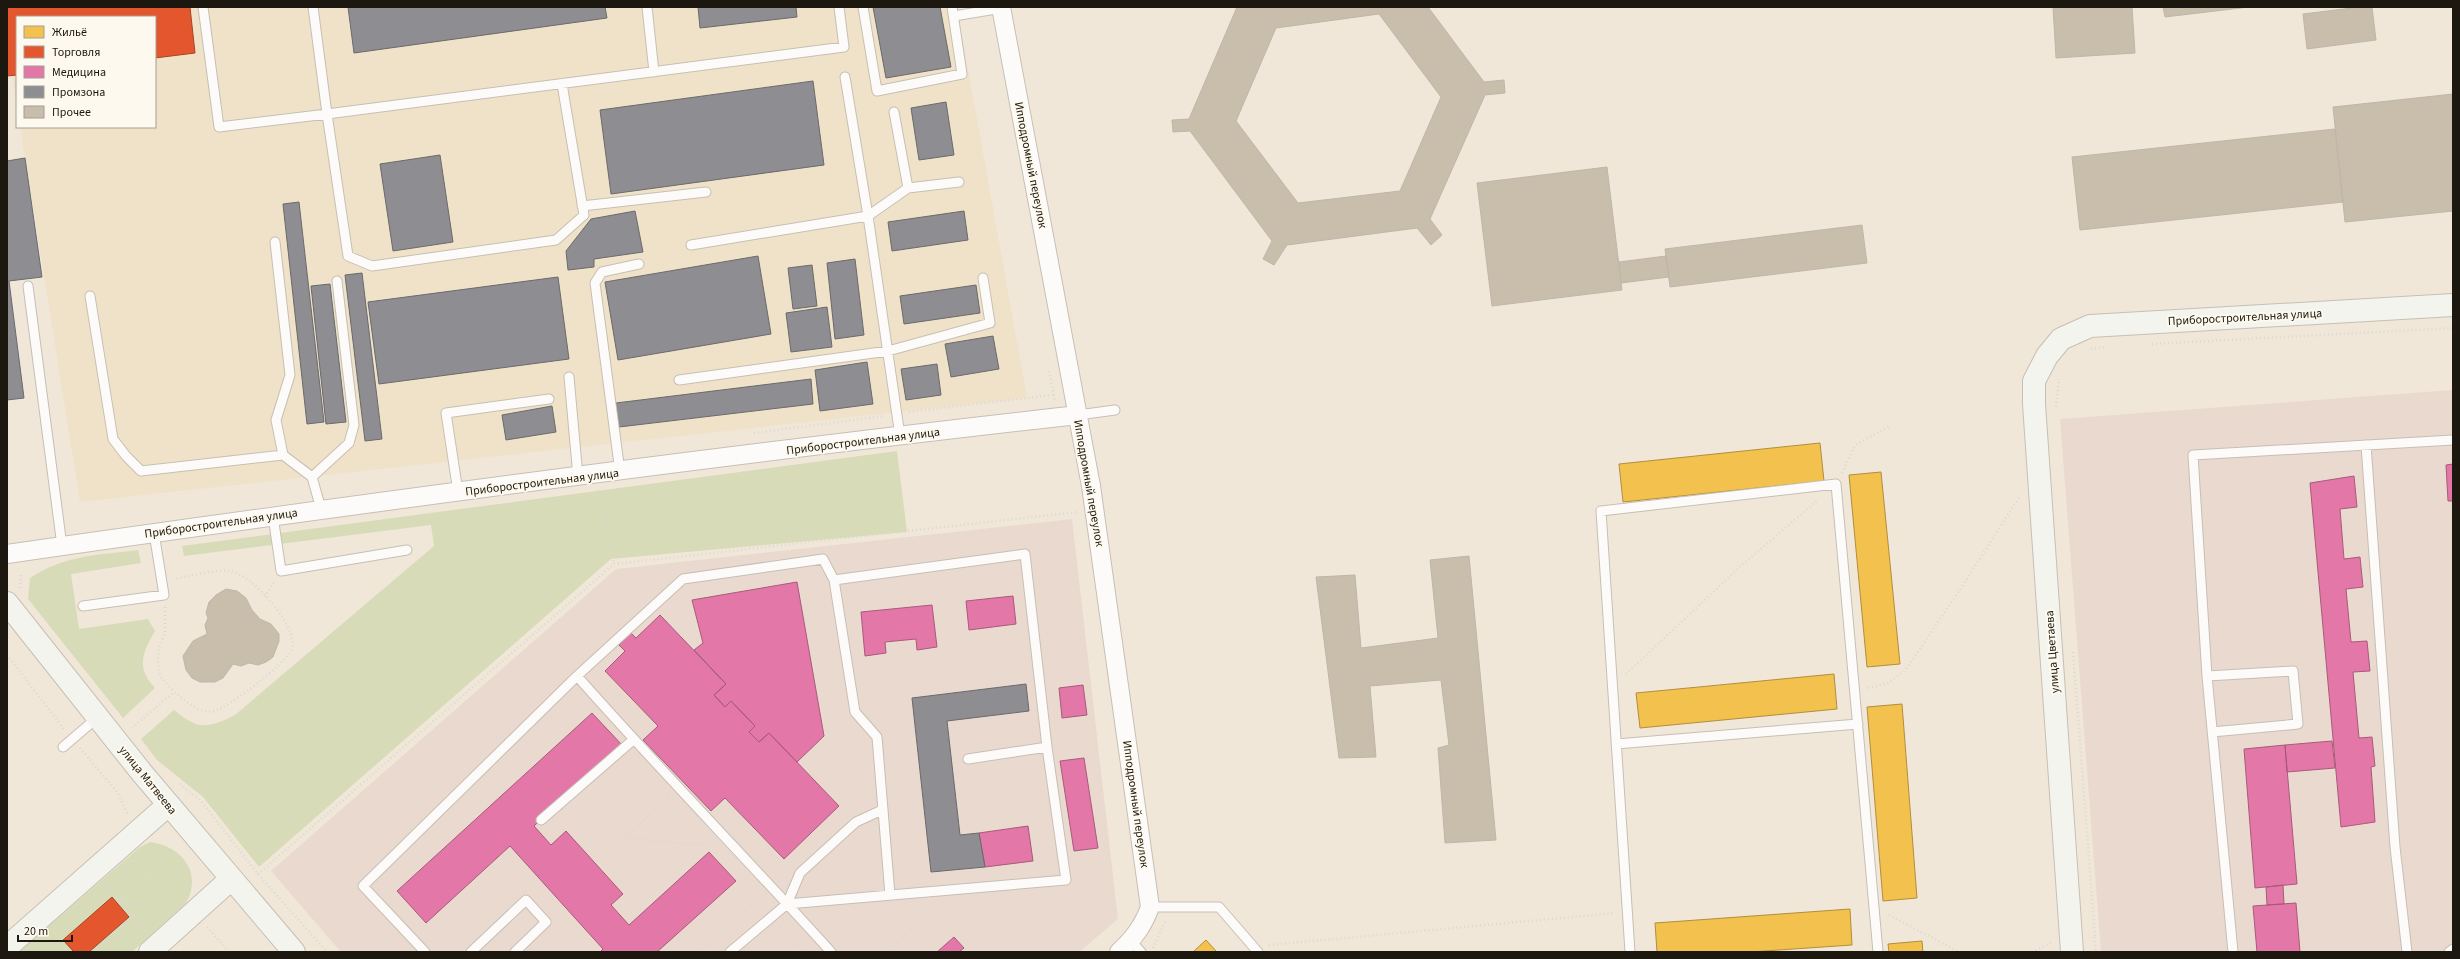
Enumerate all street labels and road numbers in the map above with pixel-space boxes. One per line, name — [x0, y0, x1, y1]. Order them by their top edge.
street label: Ипподромный переулок — [1010, 100, 1051, 230]
street label: Приборостроительная улица — [2167, 305, 2323, 330]
street label: Ипподромный переулок — [1069, 418, 1108, 548]
street label: Приборостроительная улица — [785, 424, 941, 459]
street label: Приборостроительная улица — [464, 465, 620, 500]
street label: Приборостроительная улица — [143, 504, 299, 543]
street label: улица Цветаева — [2041, 610, 2064, 694]
street label: Ипподромный переулок — [1118, 739, 1153, 869]
street label: улица Матвеева — [115, 742, 181, 818]

